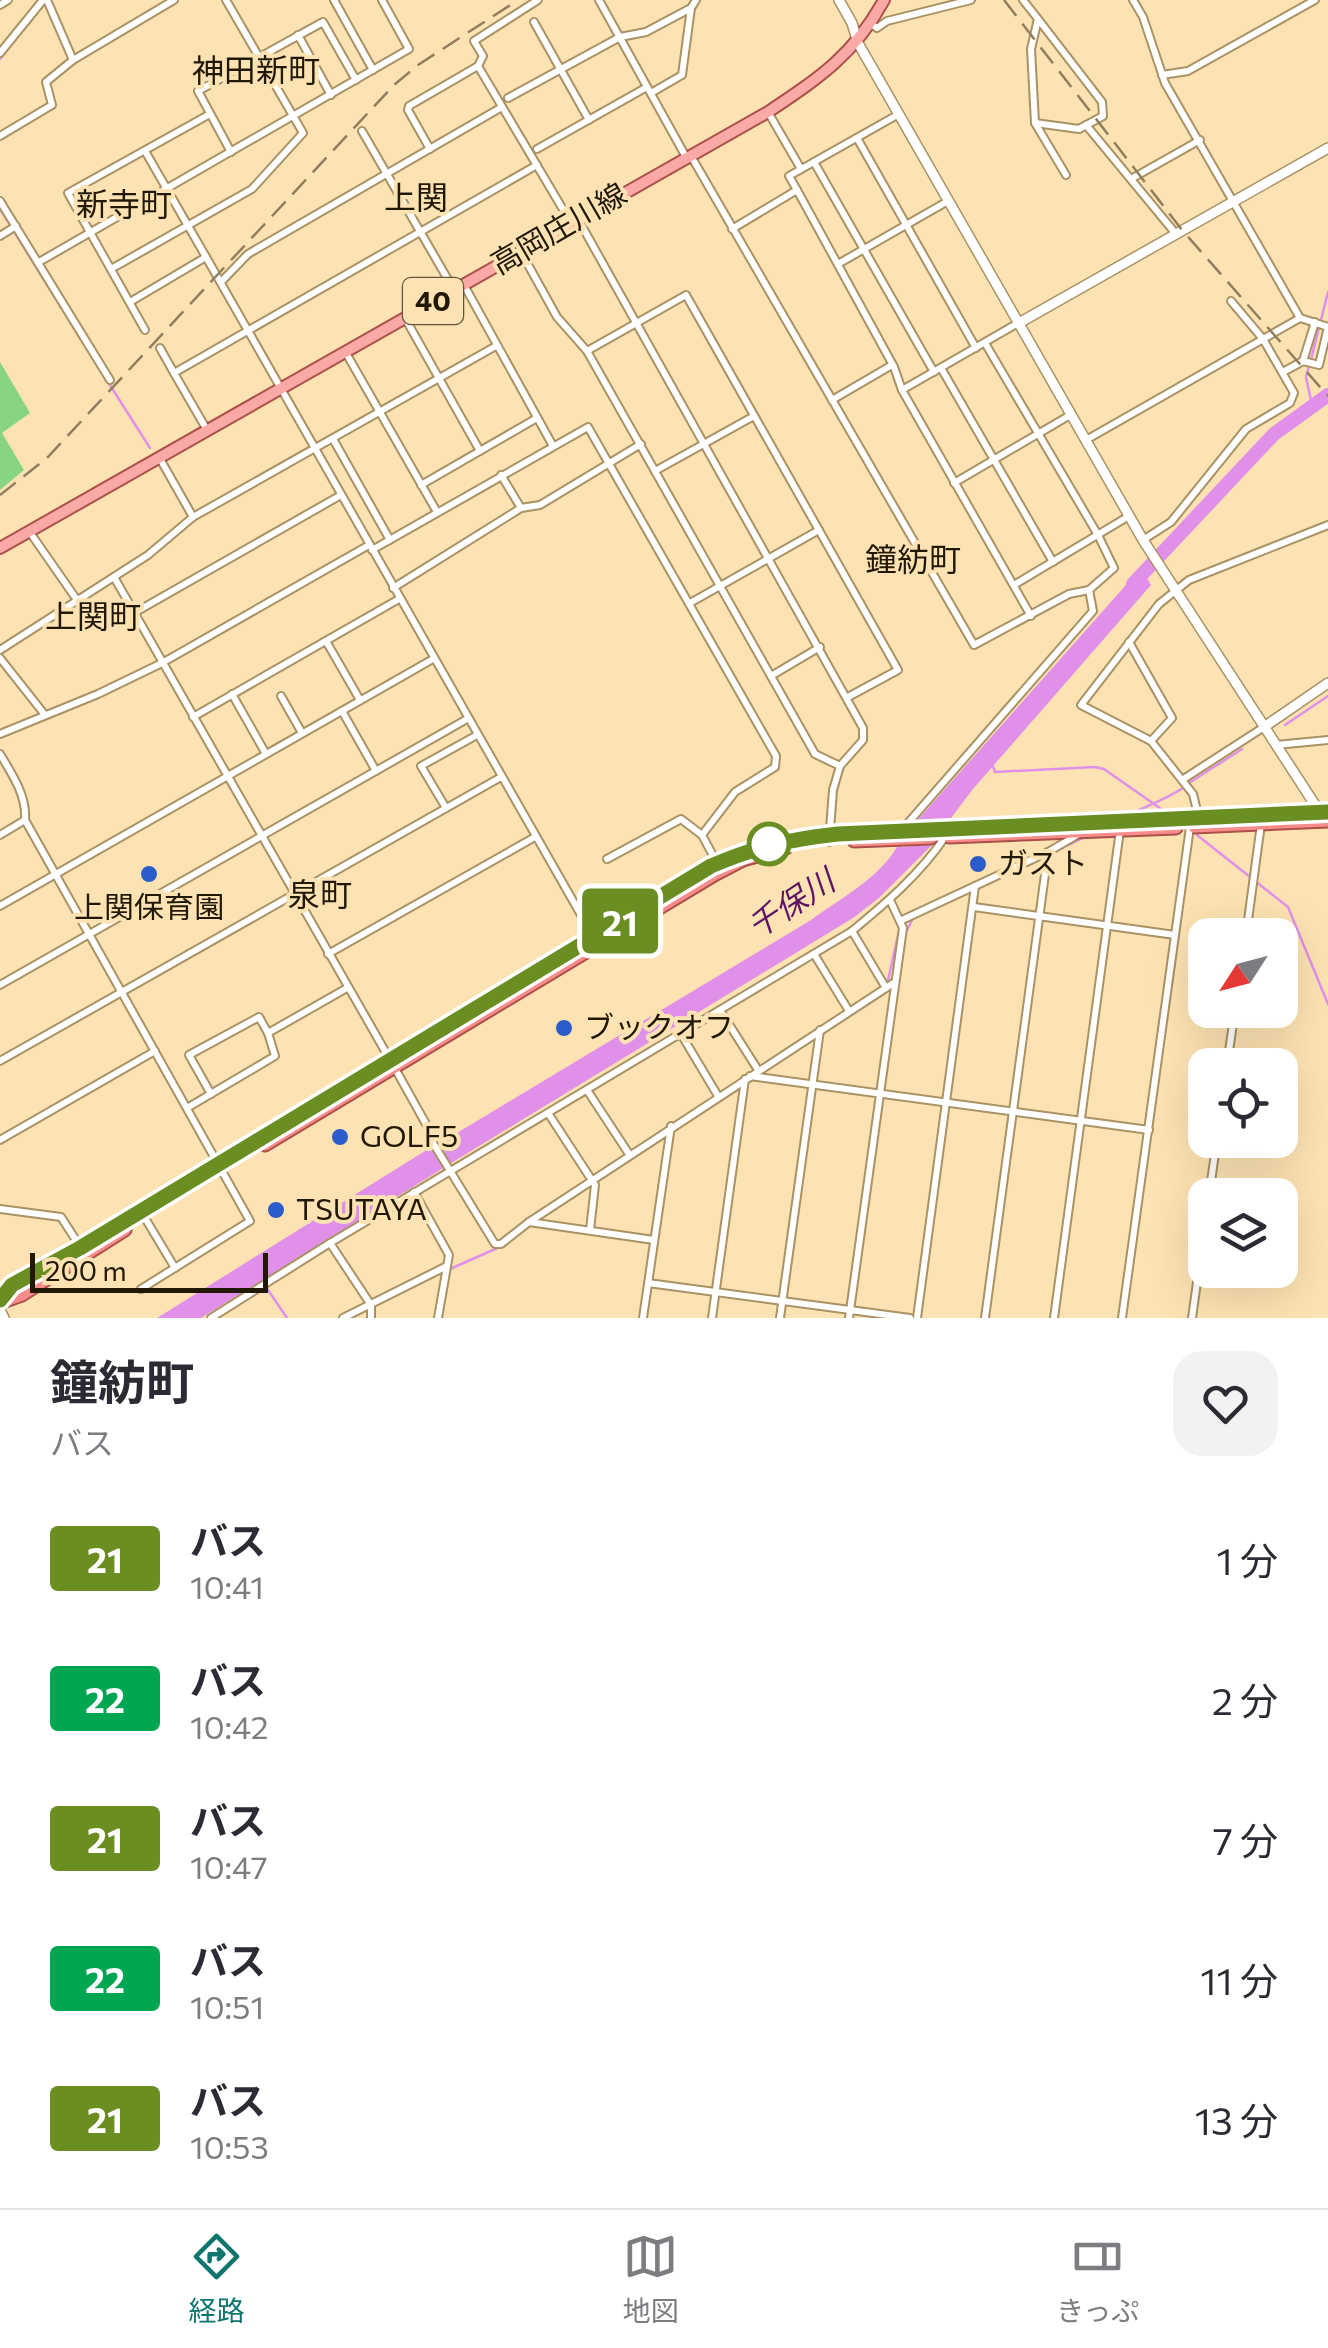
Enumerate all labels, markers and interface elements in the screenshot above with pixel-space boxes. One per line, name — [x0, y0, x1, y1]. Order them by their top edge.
district label: 神田新町 — [192, 49, 320, 89]
street label: 高岡庄川線 — [484, 173, 632, 280]
district label: 上関 — [384, 176, 448, 216]
district label: 新寺町 — [76, 183, 172, 223]
road number: 40 — [403, 278, 463, 324]
district label: 鐘紡町 — [865, 538, 961, 578]
district label: 上関町 — [45, 595, 141, 635]
unlabelled marker — [748, 823, 790, 865]
place label: ガスト — [998, 843, 1088, 880]
marker: ガスト — [967, 853, 989, 875]
water label: 千保川 — [739, 858, 844, 945]
marker: 上関保育園 — [138, 863, 160, 885]
district label: 泉町 — [288, 873, 352, 913]
place label: 上関保育園 — [74, 887, 224, 924]
line badge: 21 — [575, 888, 665, 954]
text: 21 — [602, 900, 638, 943]
north arrow — [1188, 918, 1298, 1028]
map controls — [1188, 918, 1298, 1288]
place label: ブックオフ — [584, 1007, 734, 1044]
marker: ブックオフ — [553, 1017, 575, 1039]
button: locate — [1188, 1048, 1298, 1158]
place label: GOLF5 — [360, 1116, 458, 1153]
marker: GOLF5 — [329, 1126, 351, 1148]
button: layers — [1188, 1178, 1298, 1288]
place label: TSUTAYA — [296, 1189, 427, 1226]
marker: TSUTAYA — [265, 1199, 287, 1221]
scale bar — [30, 1248, 268, 1292]
text: 200 m — [45, 1253, 127, 1287]
text: 鐘紡町 — [50, 1351, 194, 1410]
button: heart — [1173, 1351, 1278, 1456]
text: バス — [50, 1422, 114, 1462]
text: バス — [190, 1516, 266, 1563]
text: 1 分 — [1216, 1536, 1278, 1583]
text: 21 — [87, 1537, 123, 1580]
text: 10:41 — [190, 1566, 264, 1606]
text: バス — [190, 1656, 266, 1703]
text: 2 分 — [1212, 1676, 1278, 1723]
text: 22 — [85, 1677, 125, 1720]
text: 10:42 — [190, 1706, 269, 1746]
text: バス — [190, 1796, 266, 1843]
text: 7 分 — [1213, 1816, 1278, 1863]
text: 21 — [87, 1817, 123, 1860]
text: 10:47 — [190, 1846, 268, 1886]
text: バス — [190, 1936, 266, 1983]
text: 11 分 — [1200, 1956, 1278, 2003]
text: 22 — [85, 1957, 125, 2000]
text: 10:51 — [190, 1986, 264, 2026]
text: バス — [190, 2076, 266, 2123]
text: 13 分 — [1195, 2096, 1278, 2143]
text: 21 — [87, 2097, 123, 2140]
text: 10:53 — [190, 2126, 269, 2166]
tab: 経路 — [189, 2229, 245, 2329]
tab: 地図 — [623, 2229, 679, 2329]
tab: きっぷ — [1056, 2229, 1139, 2329]

